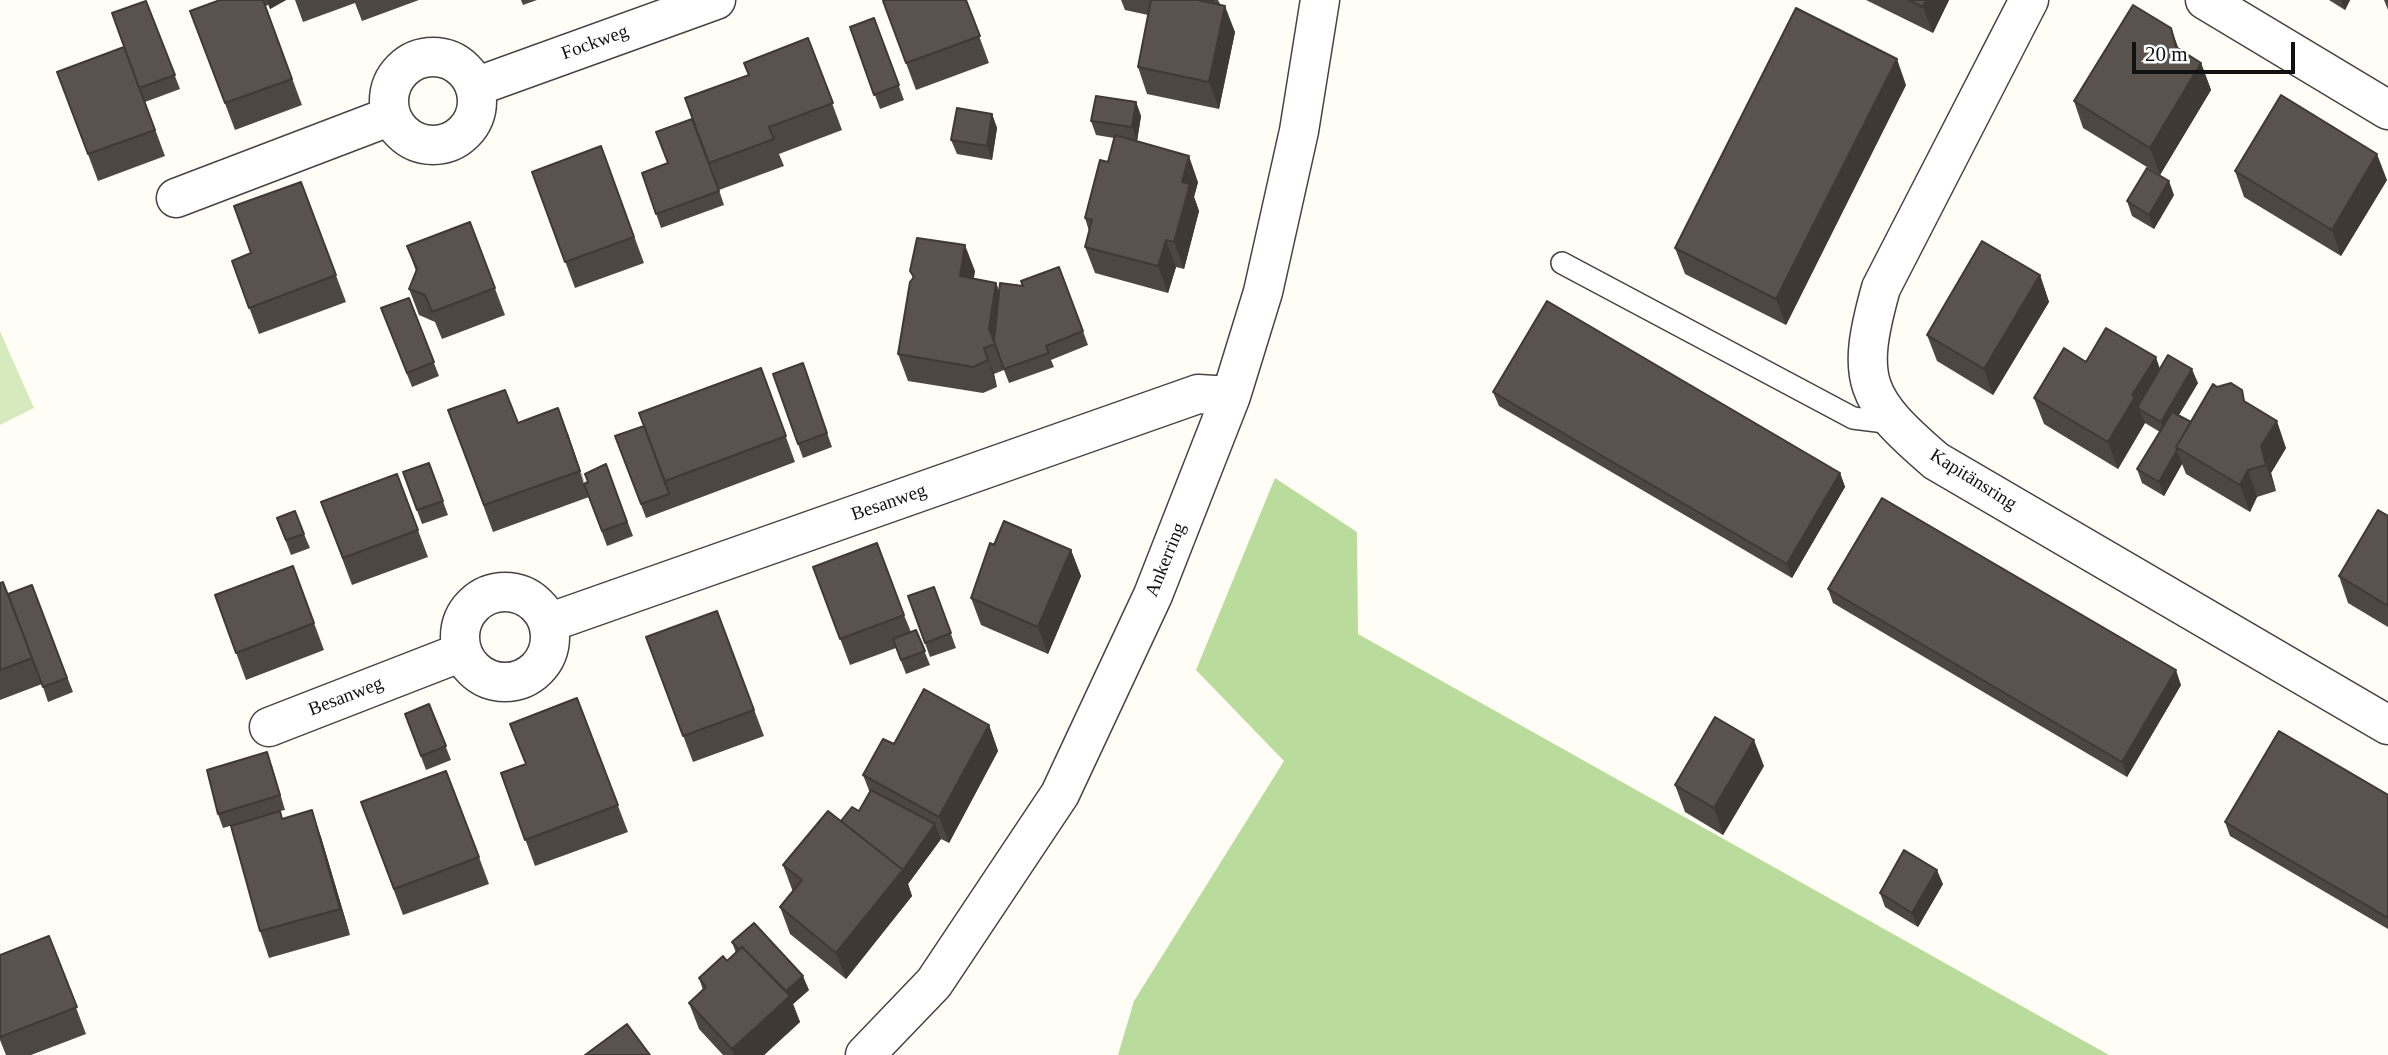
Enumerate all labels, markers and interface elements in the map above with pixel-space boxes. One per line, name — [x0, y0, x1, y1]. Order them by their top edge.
street label: Fockweg — [558, 20, 632, 66]
scale bar — [2136, 28, 2299, 72]
text: 20 m — [2145, 42, 2188, 66]
street label: Kapitänsring — [1925, 444, 2021, 516]
street label: Besanweg — [848, 480, 930, 526]
street label: Ankerring — [1141, 520, 1191, 600]
street label: Besanweg — [305, 672, 387, 722]

